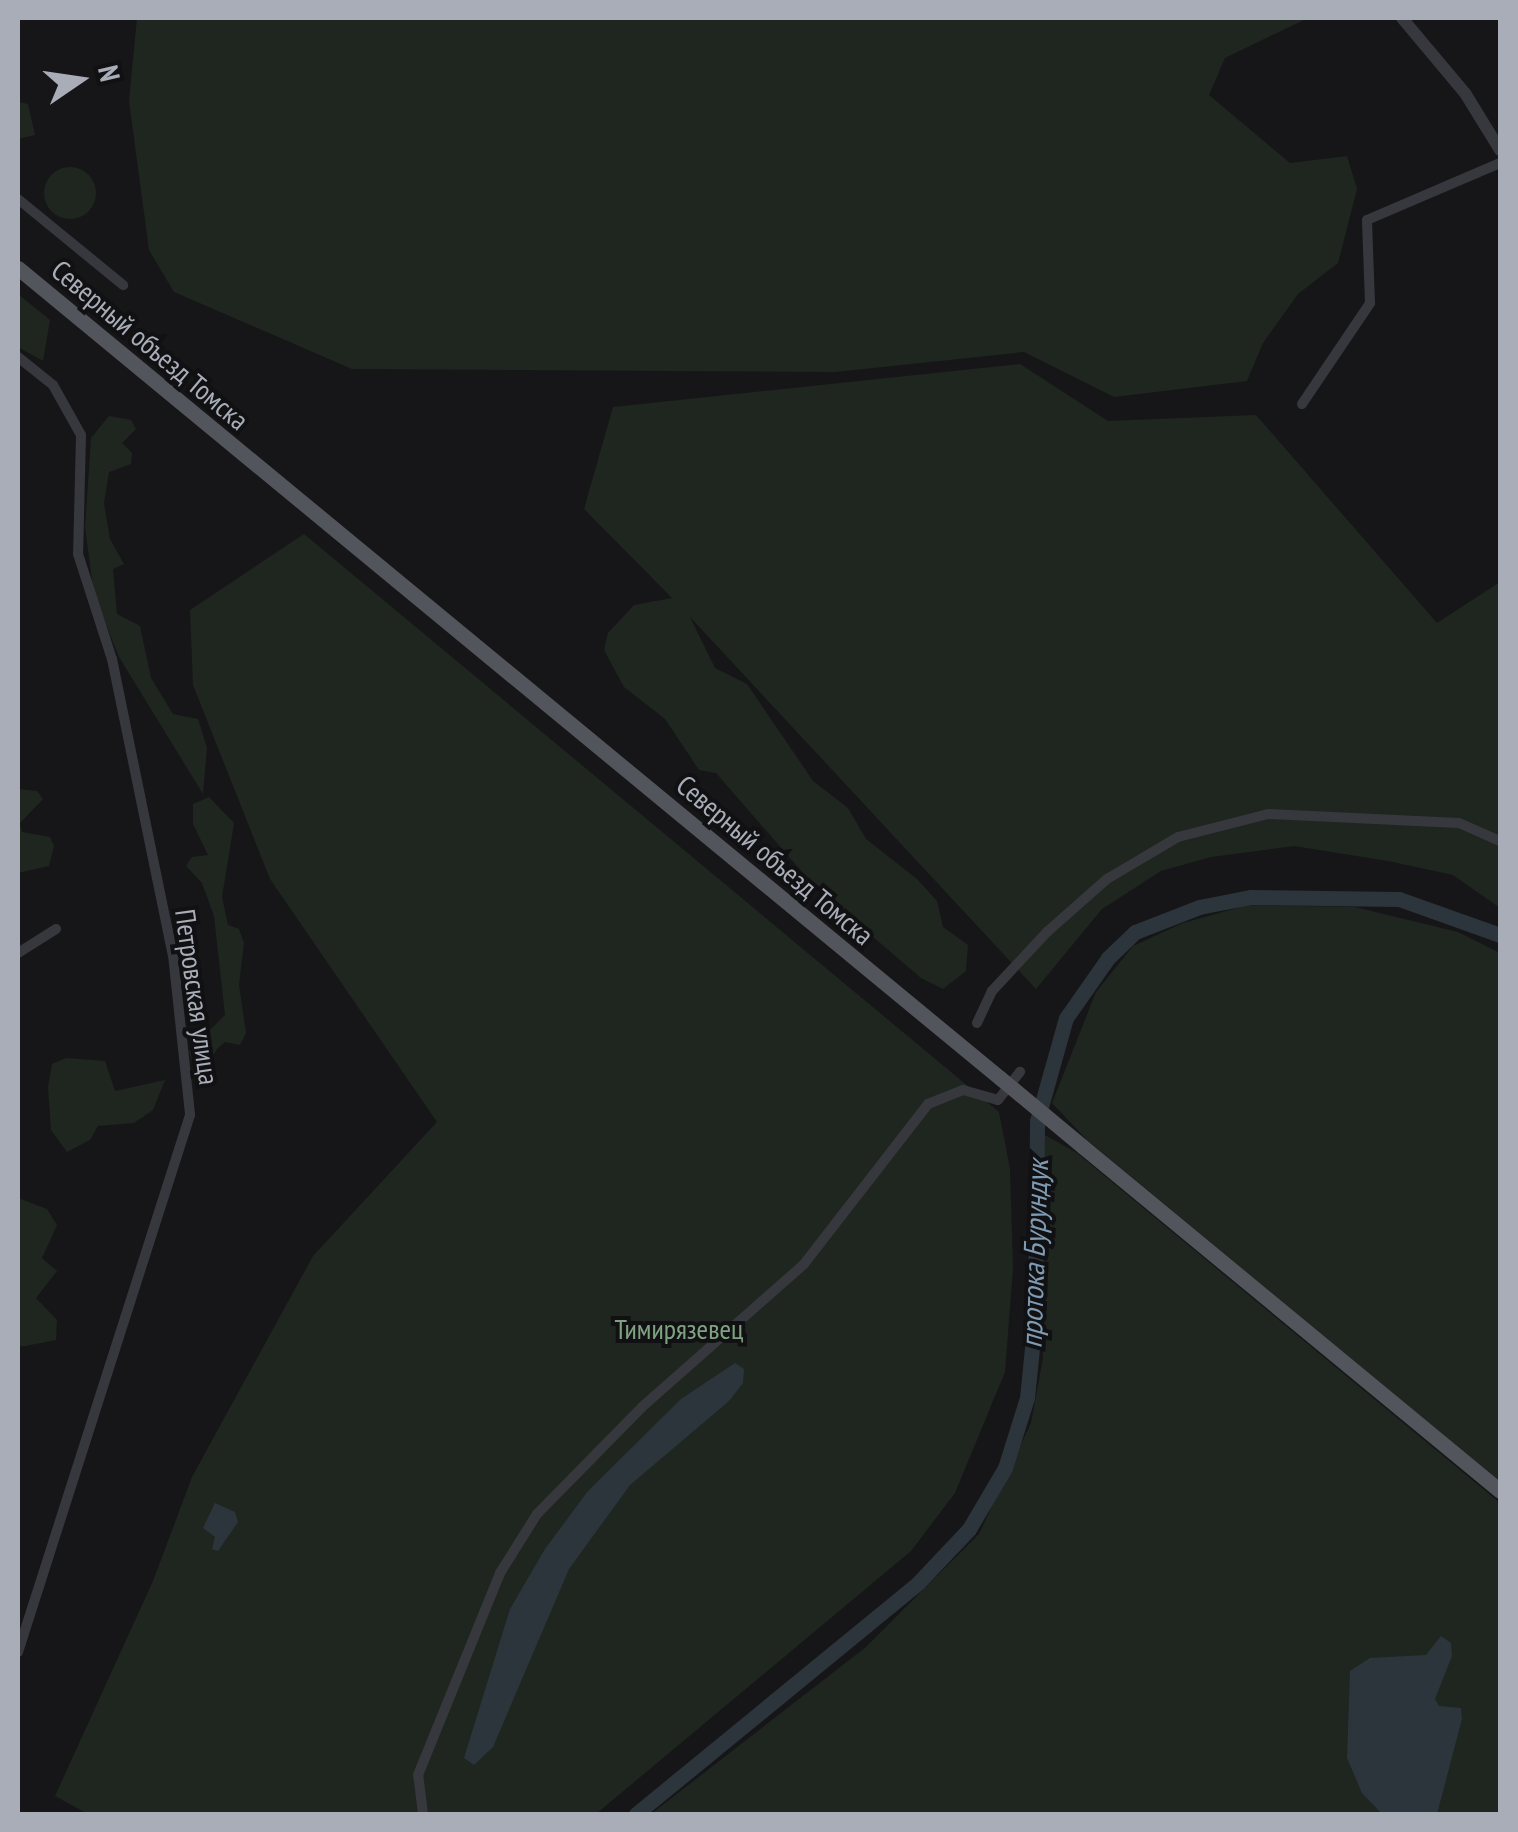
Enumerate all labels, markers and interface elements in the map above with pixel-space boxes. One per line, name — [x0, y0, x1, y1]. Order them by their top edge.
north arrow — [30, 30, 130, 130]
text: N — [90, 62, 129, 85]
street label: Северный объезд Томска — [45, 253, 255, 437]
street label: Северный объезд Томска — [670, 768, 880, 952]
street label: Петровская улица — [168, 907, 226, 1087]
water label: протока Бурундук — [1013, 1159, 1055, 1349]
park label: Тимирязевец — [615, 1312, 743, 1346]

